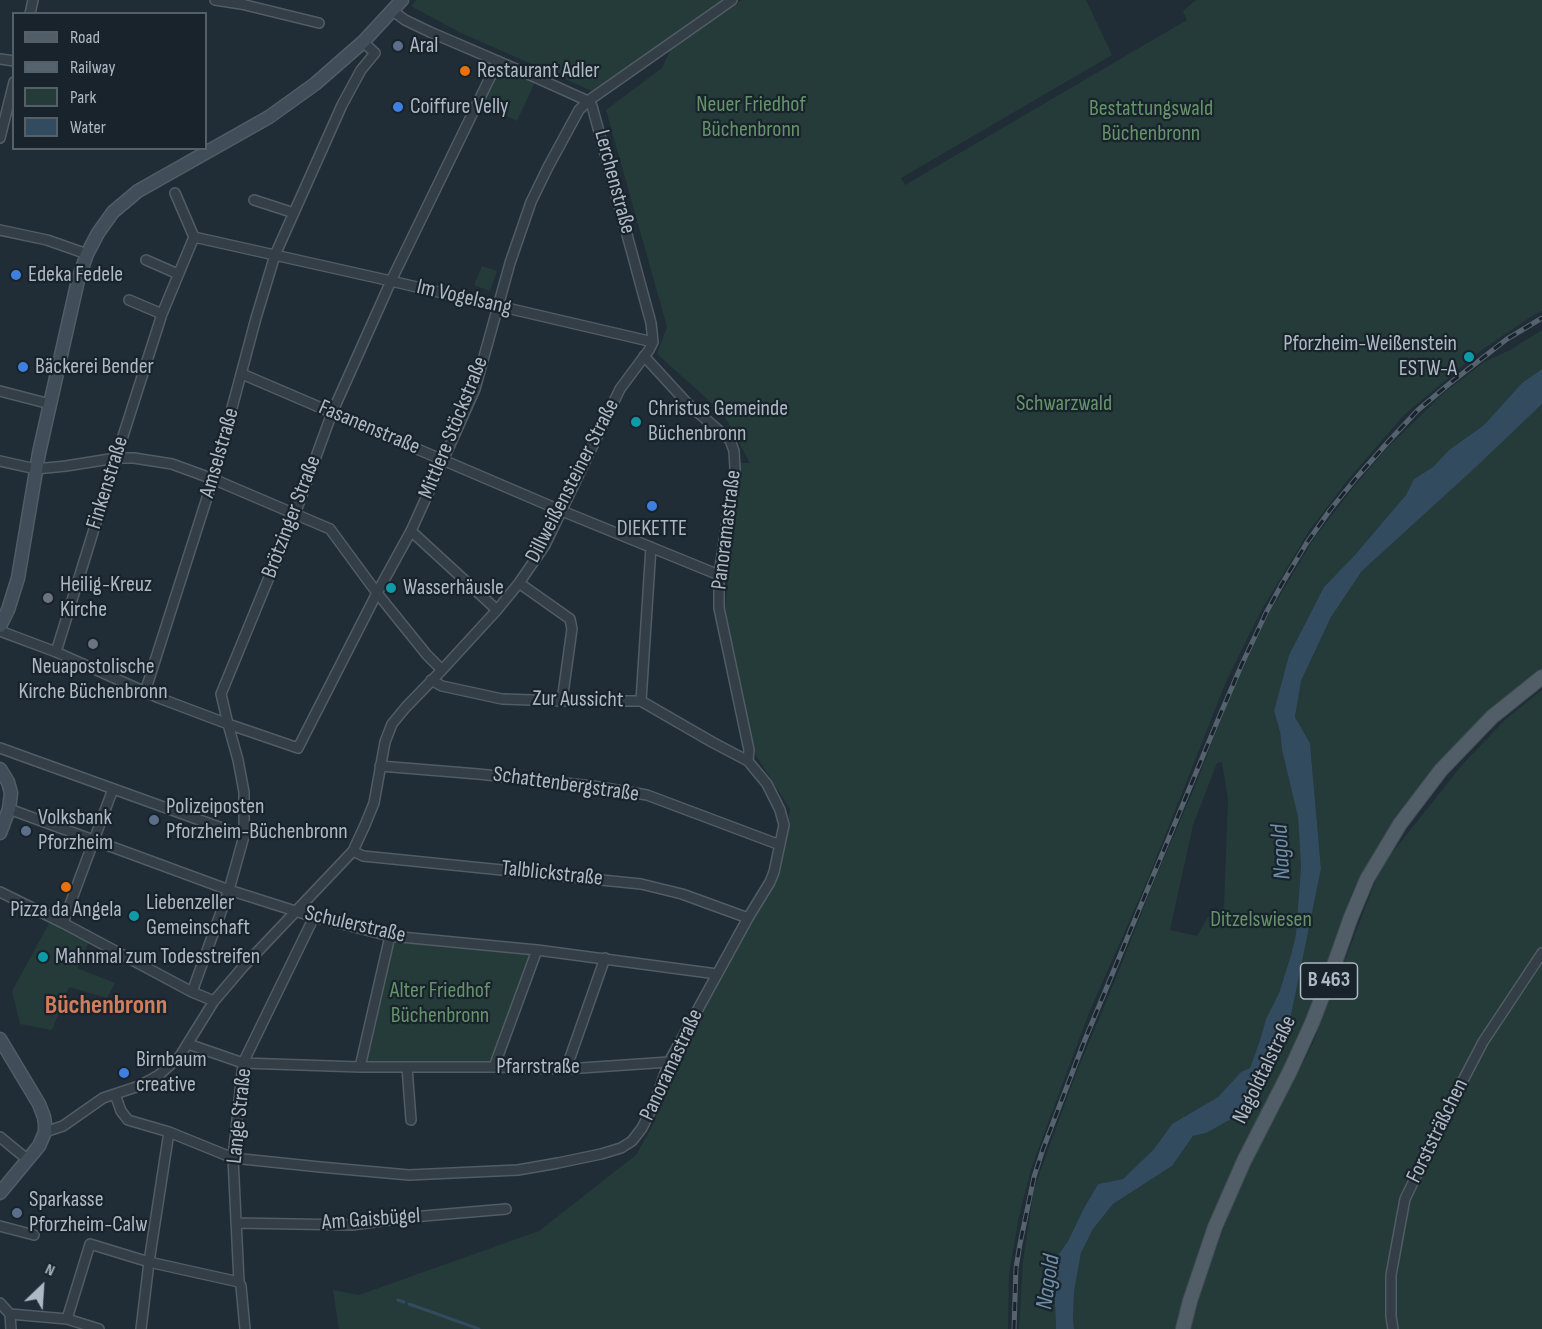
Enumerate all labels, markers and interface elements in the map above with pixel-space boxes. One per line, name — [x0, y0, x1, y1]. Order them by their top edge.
legend — [12, 12, 207, 150]
text: Road — [70, 27, 100, 48]
place label: Aral — [410, 33, 438, 59]
marker: Aral — [391, 39, 405, 53]
text: Railway — [70, 57, 115, 78]
place label: Restaurant Adler — [477, 58, 600, 84]
marker: Restaurant Adler — [458, 64, 472, 78]
text: Park — [70, 87, 96, 108]
park label: Neuer Friedhof Büchenbronn — [696, 92, 806, 144]
place label: Coiffure Velly — [410, 94, 509, 120]
park label: Bestattungswald Büchenbronn — [1089, 96, 1213, 148]
marker: Coiffure Velly — [391, 100, 405, 114]
text: Water — [70, 117, 106, 138]
street label: Lerchenstraße — [587, 127, 641, 237]
place label: Edeka Fedele — [28, 262, 123, 288]
marker: Edeka Fedele — [9, 268, 23, 282]
street label: Im Vogelsang — [414, 274, 514, 322]
place label: Pforzheim-Weißenstein ESTW-A — [1283, 331, 1457, 382]
marker: Pforzheim-Weißenstein ESTW-A — [1462, 350, 1476, 364]
street label: Mittlere Stöckstraße — [413, 353, 495, 503]
place label: Bäckerei Bender — [35, 354, 154, 380]
marker: Bäckerei Bender — [16, 360, 30, 374]
park label: Schwarzwald — [1016, 391, 1112, 417]
street label: Fasanenstraße — [314, 395, 424, 461]
street label: Dillweißensteiner Straße — [520, 395, 626, 567]
place label: Christus Gemeinde Büchenbronn — [648, 396, 788, 448]
street label: Amselstraße — [195, 405, 245, 501]
marker: Christus Gemeinde Büchenbronn — [629, 415, 643, 429]
street label: Finkenstraße — [81, 433, 135, 533]
street label: Brötzinger Straße — [257, 452, 327, 582]
street label: Panoramastraße — [707, 469, 747, 591]
marker: DIEKETTE — [645, 499, 659, 513]
place label: DIEKETTE — [617, 516, 687, 542]
place label: Heilig-Kreuz Kirche — [60, 572, 152, 624]
place label: Wasserhäusle — [403, 575, 504, 601]
marker: Wasserhäusle — [384, 581, 398, 595]
marker: Heilig-Kreuz Kirche — [41, 591, 55, 605]
marker: Neuapostolische Kirche Büchenbronn — [86, 637, 100, 651]
place label: Neuapostolische Kirche Büchenbronn — [18, 654, 168, 706]
street label: Zur Aussicht — [532, 686, 624, 714]
street label: Schattenbergstraße — [491, 762, 641, 808]
place label: Polizeiposten Pforzheim-Büchenbronn — [166, 794, 348, 846]
place label: Volksbank Pforzheim — [38, 805, 113, 856]
marker: Polizeiposten Pforzheim-Büchenbronn — [147, 813, 161, 827]
marker: Volksbank Pforzheim — [19, 824, 33, 838]
water label: Nagold — [1266, 824, 1298, 880]
street label: Talblickstraße — [500, 856, 604, 892]
marker: Pizza da Angela — [59, 880, 73, 894]
place label: Liebenzeller Gemeinschaft — [146, 890, 250, 942]
place label: Pizza da Angela — [10, 897, 122, 923]
street label: Schulerstraße — [302, 901, 408, 949]
park label: Ditzelswiesen — [1210, 907, 1312, 933]
marker: Liebenzeller Gemeinschaft — [127, 909, 141, 923]
place label: Mahnmal zum Todesstreifen — [55, 944, 260, 970]
marker: Mahnmal zum Todesstreifen — [36, 950, 50, 964]
road number: B 463 — [1300, 963, 1358, 999]
park label: Alter Friedhof Büchenbronn — [390, 978, 490, 1030]
district label: Büchenbronn — [45, 990, 167, 1022]
street label: Panoramastraße — [635, 1005, 709, 1125]
street label: Nagoldtalstraße — [1227, 1012, 1303, 1128]
place label: Birnbaum creative — [136, 1047, 207, 1098]
street label: Pfarrstraße — [496, 1054, 580, 1080]
marker: Birnbaum creative — [117, 1066, 131, 1080]
street label: Lange Straße — [222, 1067, 258, 1165]
street label: Forststräßchen — [1402, 1075, 1474, 1187]
place label: Sparkasse Pforzheim-Calw — [29, 1187, 147, 1238]
street label: Am Gaisbügel — [321, 1203, 421, 1237]
marker: Sparkasse Pforzheim-Calw — [10, 1206, 24, 1220]
water label: Nagold — [1031, 1253, 1067, 1311]
north arrow — [12, 1257, 72, 1317]
text: N — [42, 1260, 58, 1281]

